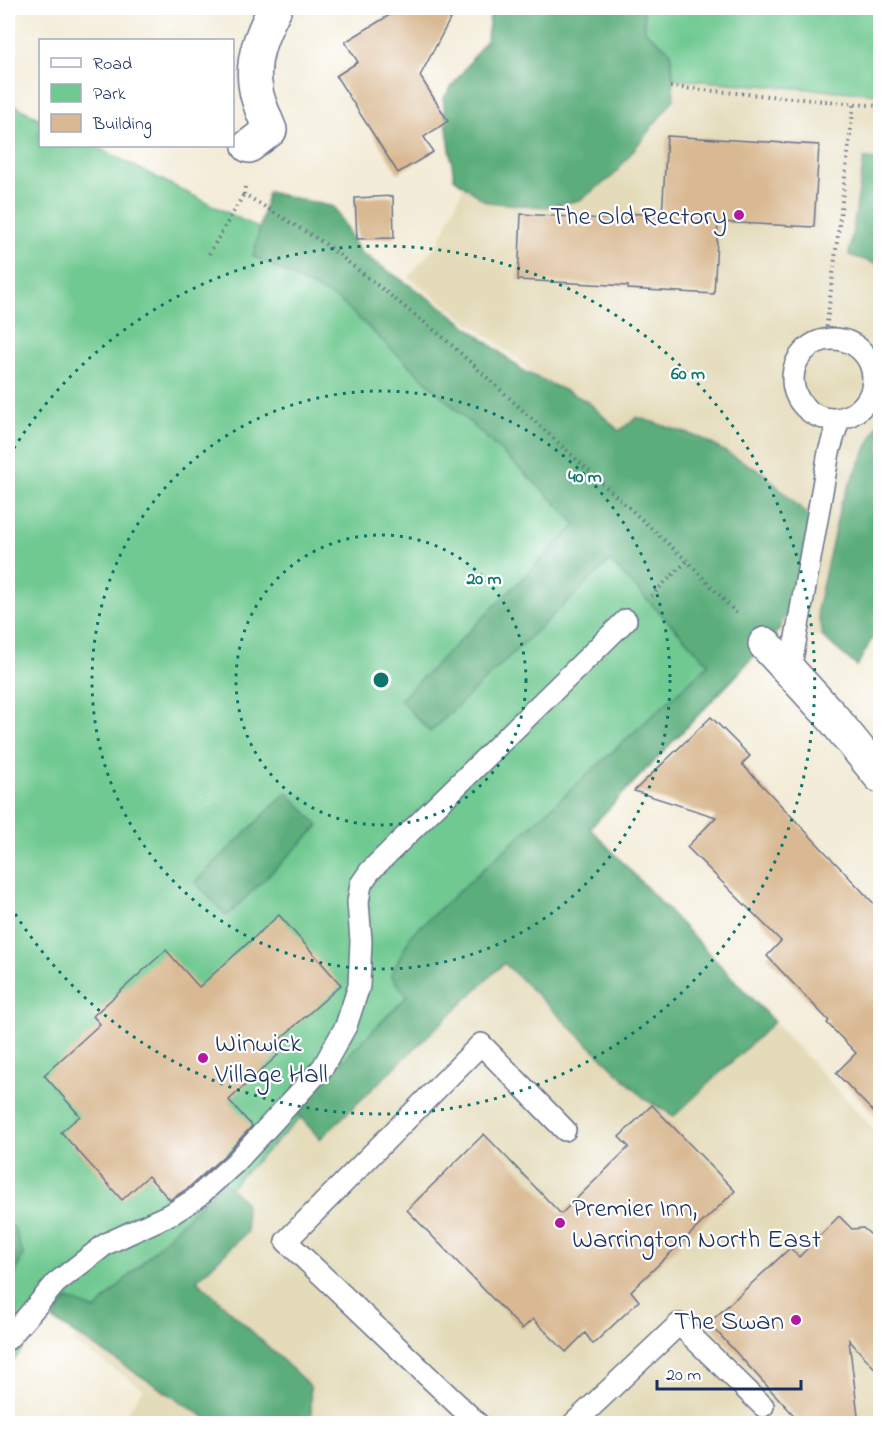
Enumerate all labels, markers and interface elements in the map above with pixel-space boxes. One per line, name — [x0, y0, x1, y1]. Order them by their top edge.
legend — [39, 39, 234, 147]
text: Road — [93, 52, 132, 78]
text: Park — [93, 82, 126, 108]
text: Building — [92, 112, 152, 139]
place label: The Old Rectory — [550, 198, 727, 237]
marker: The Old Rectory — [732, 208, 746, 222]
text: 60 m — [671, 362, 705, 388]
text: 40 m — [568, 465, 602, 491]
text: 20 m — [465, 567, 502, 593]
centre of rings — [371, 670, 391, 690]
place label: Winwick Village Hall — [214, 1025, 328, 1095]
marker: Winwick Village Hall — [196, 1051, 210, 1065]
place label: Premier Inn, Warrington North East — [572, 1190, 821, 1260]
marker: Premier Inn, Warrington North East — [553, 1216, 567, 1230]
place label: The Swan — [674, 1303, 784, 1342]
marker: The Swan — [789, 1313, 803, 1327]
scale bar — [657, 1353, 801, 1391]
text: 20 m — [666, 1363, 701, 1389]

